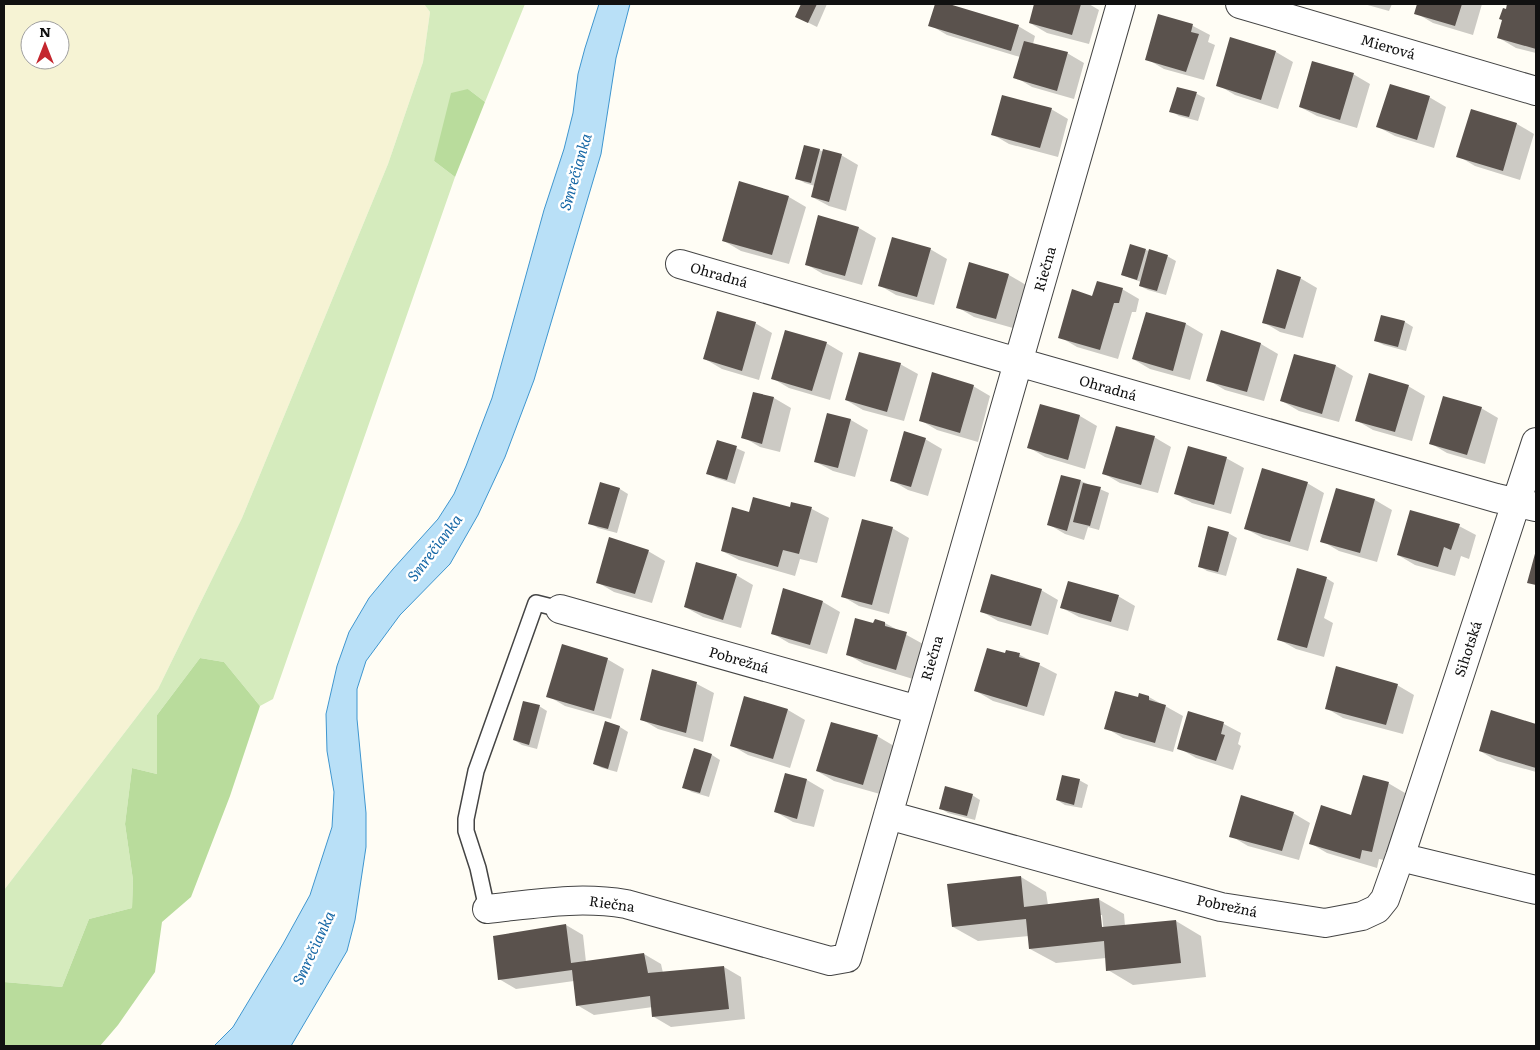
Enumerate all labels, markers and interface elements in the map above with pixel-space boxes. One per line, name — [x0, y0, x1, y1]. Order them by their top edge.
north arrow — [20, 20, 70, 70]
text: N — [39, 21, 51, 41]
street label: Mierová — [1359, 29, 1418, 63]
water label: Smrečianka — [553, 130, 597, 213]
street label: Riečna — [1028, 243, 1060, 294]
street label: Ohradná — [688, 256, 751, 292]
street label: Ohradná — [1077, 369, 1140, 405]
water label: Smrečianka — [401, 508, 467, 586]
street label: Sihotská — [1449, 618, 1486, 679]
street label: Riečna — [915, 632, 947, 683]
street label: Pobrežná — [707, 641, 772, 677]
street label: Pobrežná — [1195, 889, 1260, 921]
street label: Riečna — [588, 890, 637, 916]
water label: Smrečianka — [285, 906, 340, 988]

